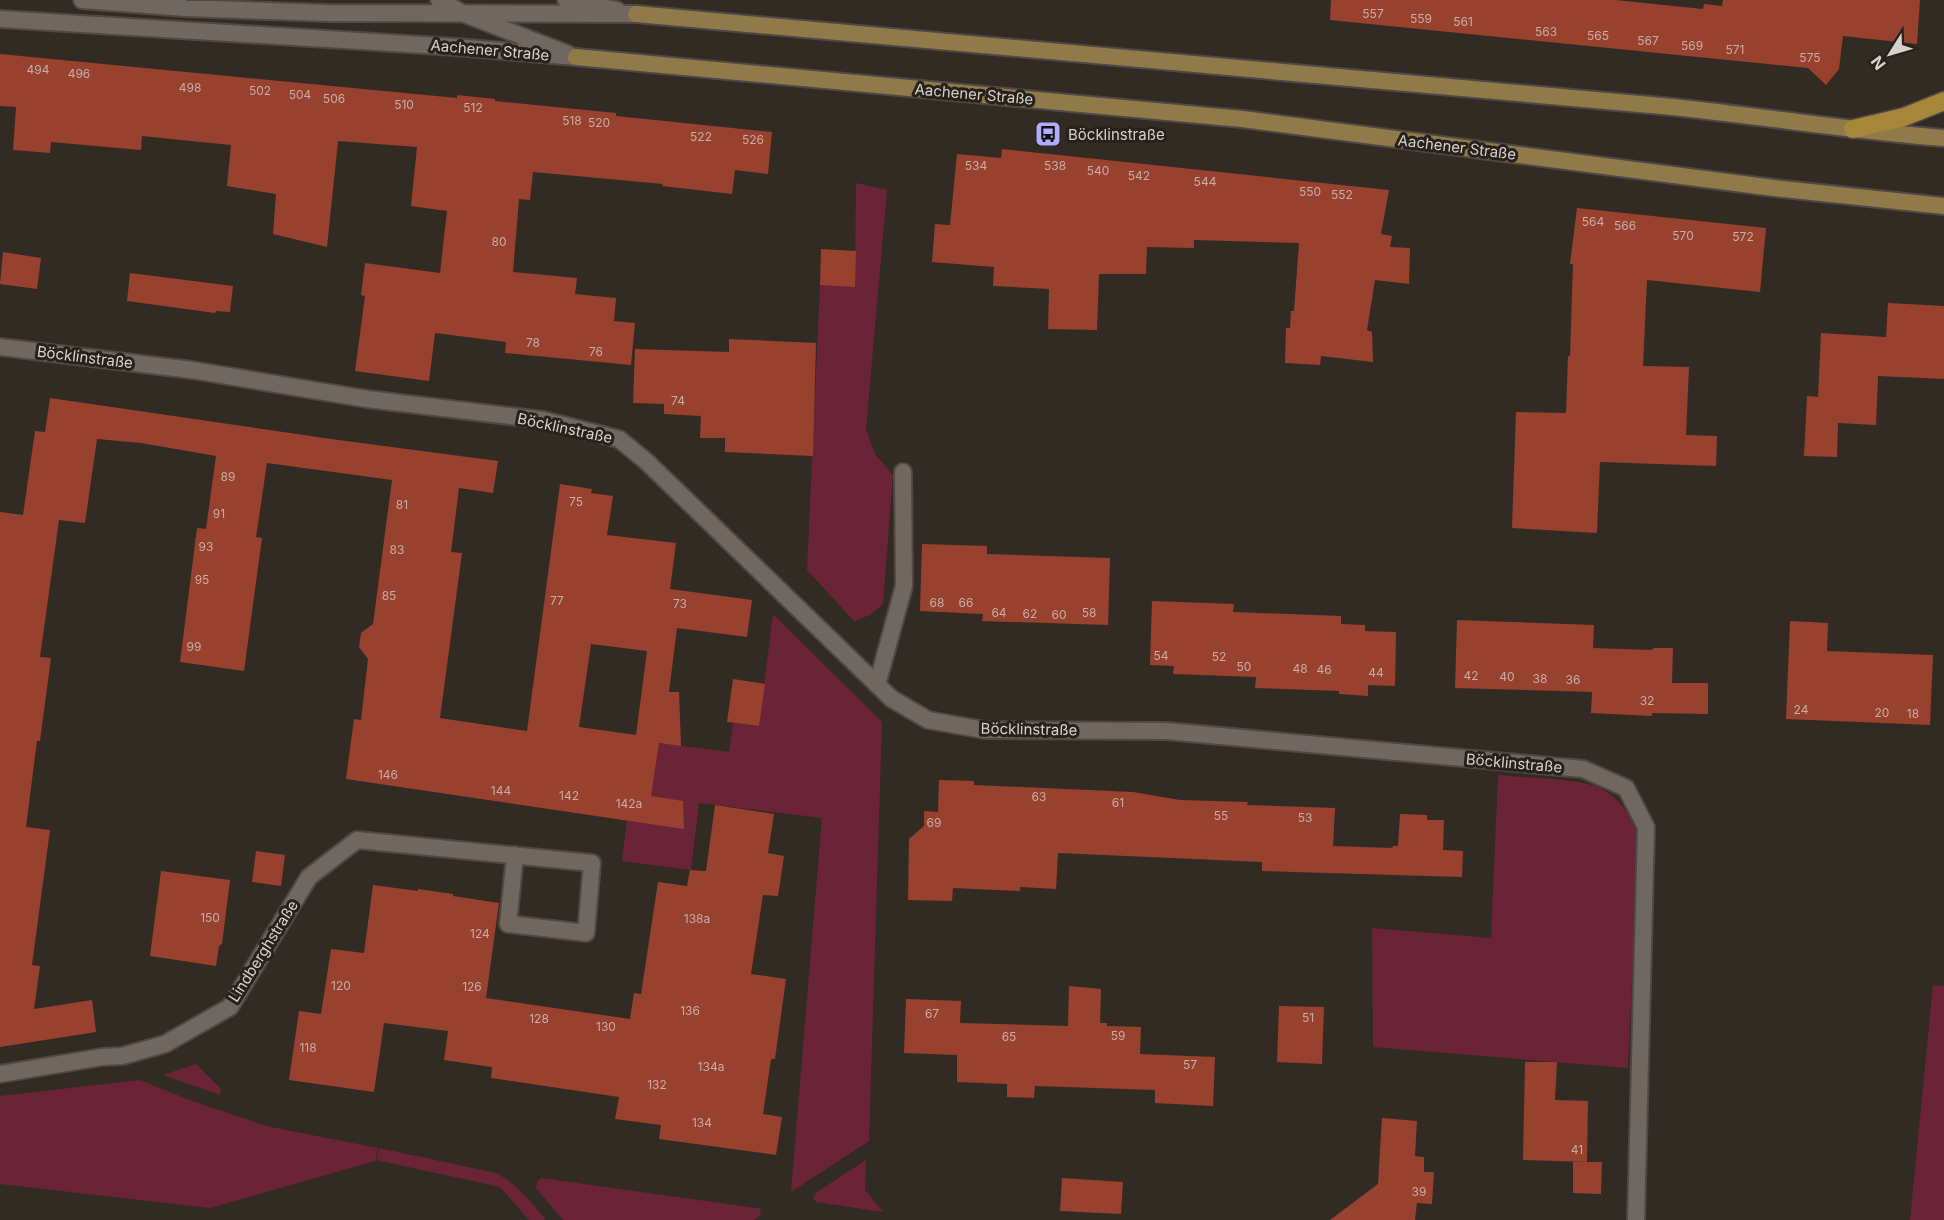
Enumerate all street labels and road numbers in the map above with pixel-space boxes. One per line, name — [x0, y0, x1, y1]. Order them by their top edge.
street label: Aachener Straße — [430, 35, 550, 65]
street label: Aachener Straße — [914, 79, 1034, 109]
street label: Aachener Straße — [1397, 130, 1517, 164]
street label: Böcklinstraße — [36, 342, 134, 372]
street label: Böcklinstraße — [516, 409, 614, 447]
street label: Böcklinstraße — [981, 719, 1077, 739]
street label: Böcklinstraße — [1465, 749, 1563, 777]
street label: Lindberghstraße — [224, 897, 302, 1005]

